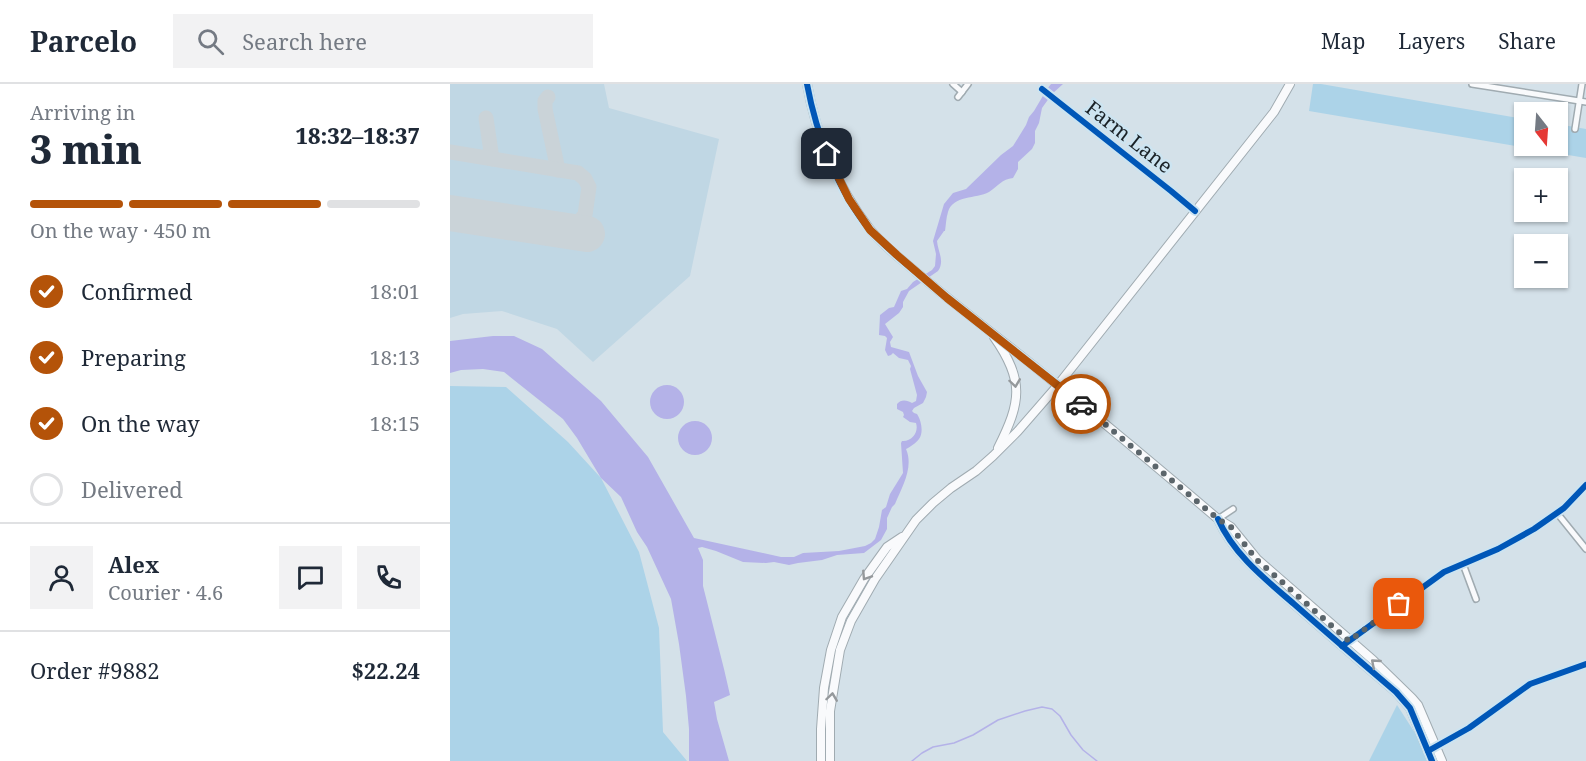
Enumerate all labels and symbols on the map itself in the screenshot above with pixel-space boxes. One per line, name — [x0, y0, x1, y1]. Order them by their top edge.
street label: Farm Lane — [1080, 94, 1178, 179]
north arrow — [1514, 102, 1568, 156]
pin — [801, 128, 852, 179]
courier — [1051, 374, 1111, 434]
one-way arrow — [1008, 378, 1020, 387]
one-way arrow — [863, 570, 874, 581]
pin — [1373, 578, 1424, 629]
one-way arrow — [1371, 659, 1382, 670]
one-way arrow — [826, 692, 838, 701]

